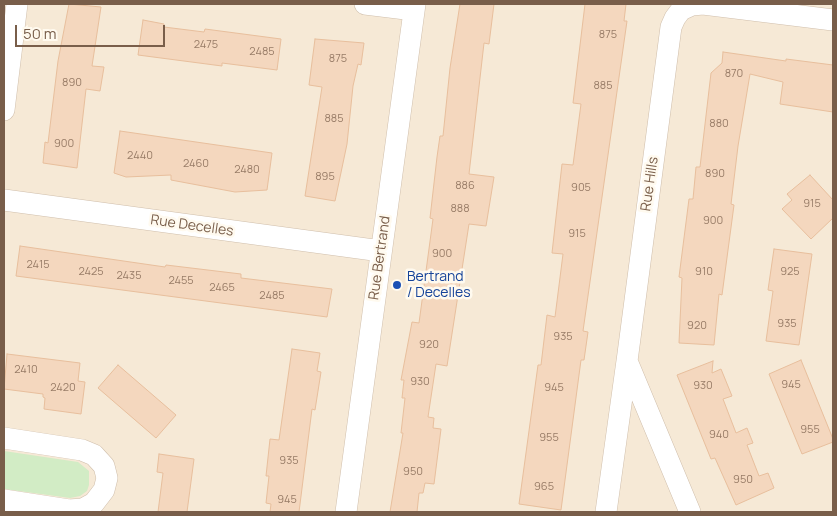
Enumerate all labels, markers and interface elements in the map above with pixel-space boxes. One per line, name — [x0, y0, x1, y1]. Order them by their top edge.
scale bar — [18, 15, 168, 47]
text: 50 m — [23, 23, 57, 44]
house number: 875 — [599, 28, 617, 42]
house number: 2475 — [194, 38, 218, 52]
house number: 2485 — [249, 45, 275, 59]
house number: 875 — [329, 52, 347, 66]
house number: 870 — [725, 67, 743, 81]
house number: 890 — [62, 76, 82, 90]
house number: 885 — [593, 79, 613, 93]
house number: 885 — [324, 112, 344, 126]
house number: 880 — [709, 117, 729, 131]
house number: 900 — [54, 137, 74, 151]
house number: 2440 — [127, 149, 153, 163]
street label: Rue Hills — [638, 156, 662, 212]
house number: 2460 — [183, 157, 209, 171]
house number: 2480 — [234, 163, 260, 177]
house number: 890 — [705, 167, 725, 181]
house number: 895 — [315, 170, 335, 184]
house number: 886 — [455, 179, 475, 193]
house number: 905 — [571, 181, 591, 195]
house number: 915 — [803, 197, 821, 211]
house number: 888 — [450, 202, 470, 216]
street label: Rue Decelles — [149, 212, 235, 240]
house number: 900 — [703, 214, 723, 228]
street label: Rue Bertrand — [366, 215, 394, 301]
house number: 915 — [568, 227, 586, 241]
house number: 900 — [432, 247, 452, 261]
house number: 2415 — [26, 258, 50, 272]
house number: 2425 — [78, 265, 104, 279]
house number: 910 — [695, 265, 713, 279]
house number: 925 — [780, 265, 800, 279]
house number: 2435 — [117, 269, 141, 283]
place label: Bertrand / Decelles — [407, 269, 471, 302]
house number: 2455 — [168, 274, 194, 288]
marker: Bertrand / Decelles — [391, 279, 403, 291]
house number: 2465 — [209, 281, 235, 295]
house number: 2485 — [259, 289, 285, 303]
house number: 935 — [777, 317, 797, 331]
house number: 920 — [687, 319, 707, 333]
house number: 935 — [553, 330, 573, 344]
house number: 920 — [419, 338, 439, 352]
house number: 2410 — [14, 363, 38, 377]
house number: 930 — [410, 375, 430, 389]
house number: 945 — [781, 378, 801, 392]
house number: 930 — [693, 379, 713, 393]
house number: 2420 — [50, 381, 76, 395]
house number: 945 — [544, 381, 564, 395]
house number: 955 — [800, 423, 820, 437]
house number: 940 — [709, 428, 729, 442]
house number: 955 — [539, 431, 559, 445]
house number: 935 — [279, 454, 299, 468]
house number: 950 — [403, 465, 423, 479]
house number: 950 — [733, 473, 753, 487]
house number: 965 — [534, 480, 554, 494]
house number: 945 — [277, 493, 297, 507]

